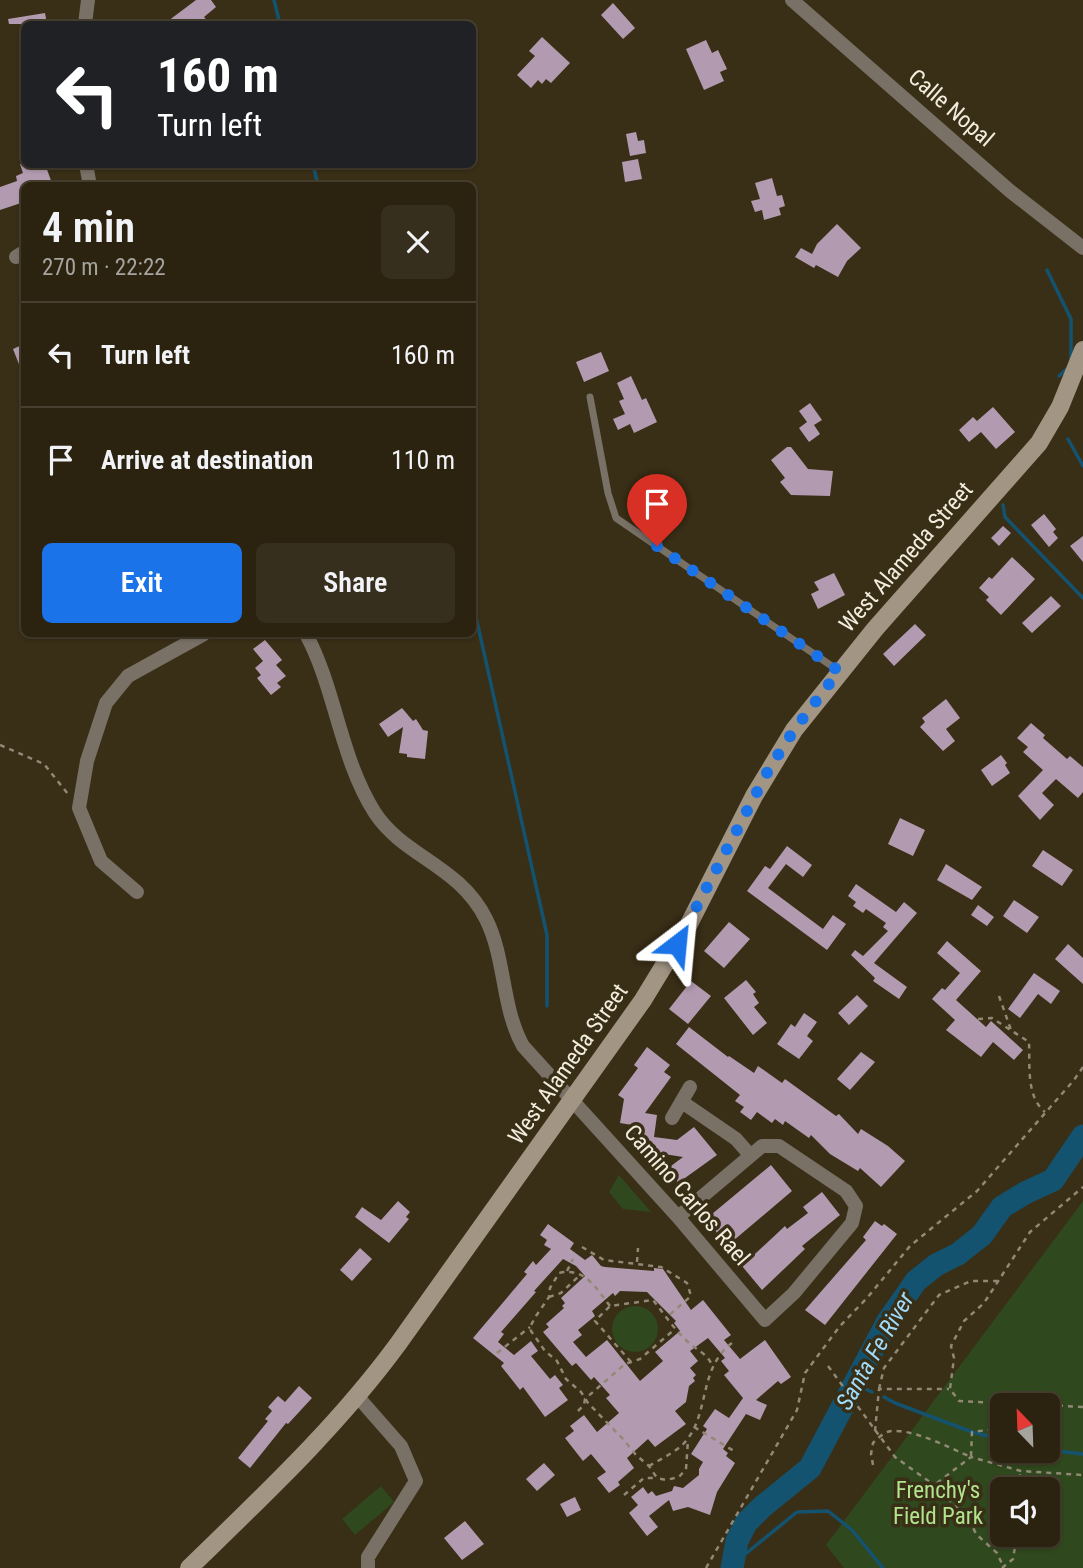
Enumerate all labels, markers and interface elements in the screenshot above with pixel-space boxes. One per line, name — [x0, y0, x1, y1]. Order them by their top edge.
text: 160 m — [157, 47, 279, 104]
icon: left — [42, 49, 133, 140]
street label: Calle Nopal — [903, 64, 999, 152]
text: Turn left — [157, 106, 262, 144]
text: 4 min — [42, 203, 135, 252]
button: close — [381, 205, 455, 279]
text: 270 m · 22:22 — [42, 254, 166, 281]
icon: left — [42, 336, 80, 374]
text: Turn left — [101, 340, 190, 370]
text: 160 m — [391, 340, 455, 370]
icon: arrive — [42, 441, 80, 479]
text: Arrive at destination — [101, 445, 313, 475]
text: 110 m — [391, 445, 455, 475]
pin — [627, 474, 687, 546]
street label: West Alameda Street — [834, 477, 978, 637]
icon: arrive — [638, 485, 676, 523]
button: Exit — [42, 543, 242, 623]
button: Share — [256, 543, 455, 623]
position arrow — [640, 907, 714, 981]
street label: West Alameda Street — [503, 979, 633, 1149]
street label: Camino Carlos Rael — [619, 1119, 755, 1271]
water label: Santa Fe River — [830, 1287, 920, 1415]
north arrow — [990, 1393, 1060, 1463]
map controls — [990, 1393, 1060, 1547]
park label: Frenchy's Field Park — [893, 1477, 984, 1530]
button: sound — [990, 1477, 1060, 1547]

